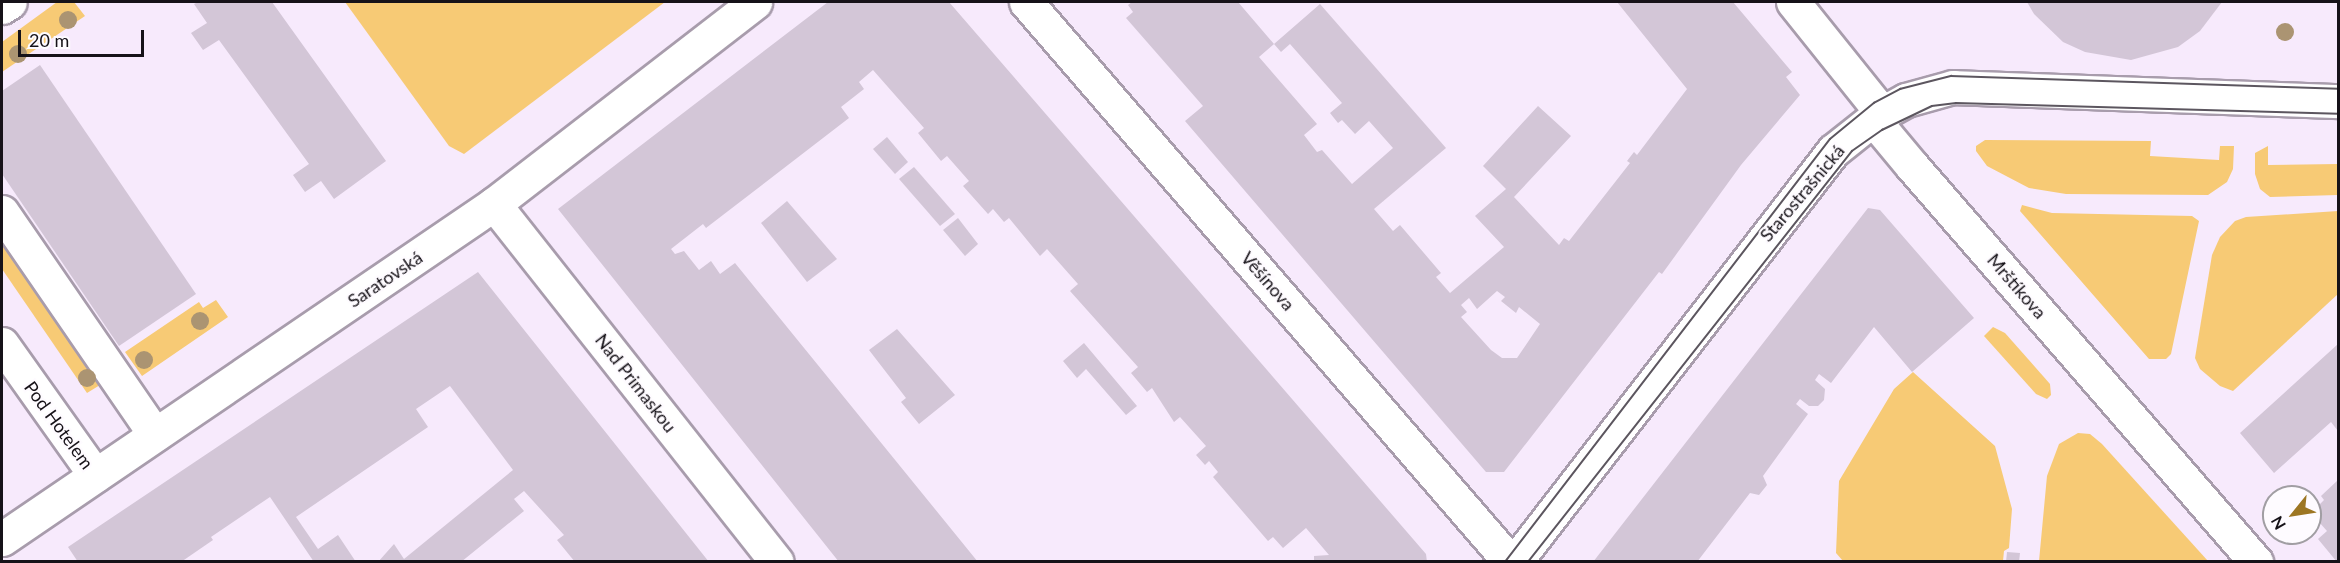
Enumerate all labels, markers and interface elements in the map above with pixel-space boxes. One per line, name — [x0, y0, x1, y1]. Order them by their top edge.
scale bar — [21, 18, 147, 56]
text: 20 m — [29, 29, 69, 51]
street label: Starostrašnická — [1755, 140, 1849, 246]
street label: Saratovská — [344, 246, 426, 312]
street label: Věšínova — [1237, 247, 1299, 315]
street label: Mrštíkova — [1983, 249, 2051, 323]
street label: Nad Primaskou — [591, 329, 681, 437]
street label: Pod Hotelem — [20, 377, 98, 473]
north arrow — [2262, 485, 2322, 545]
text: N — [2266, 513, 2289, 533]

